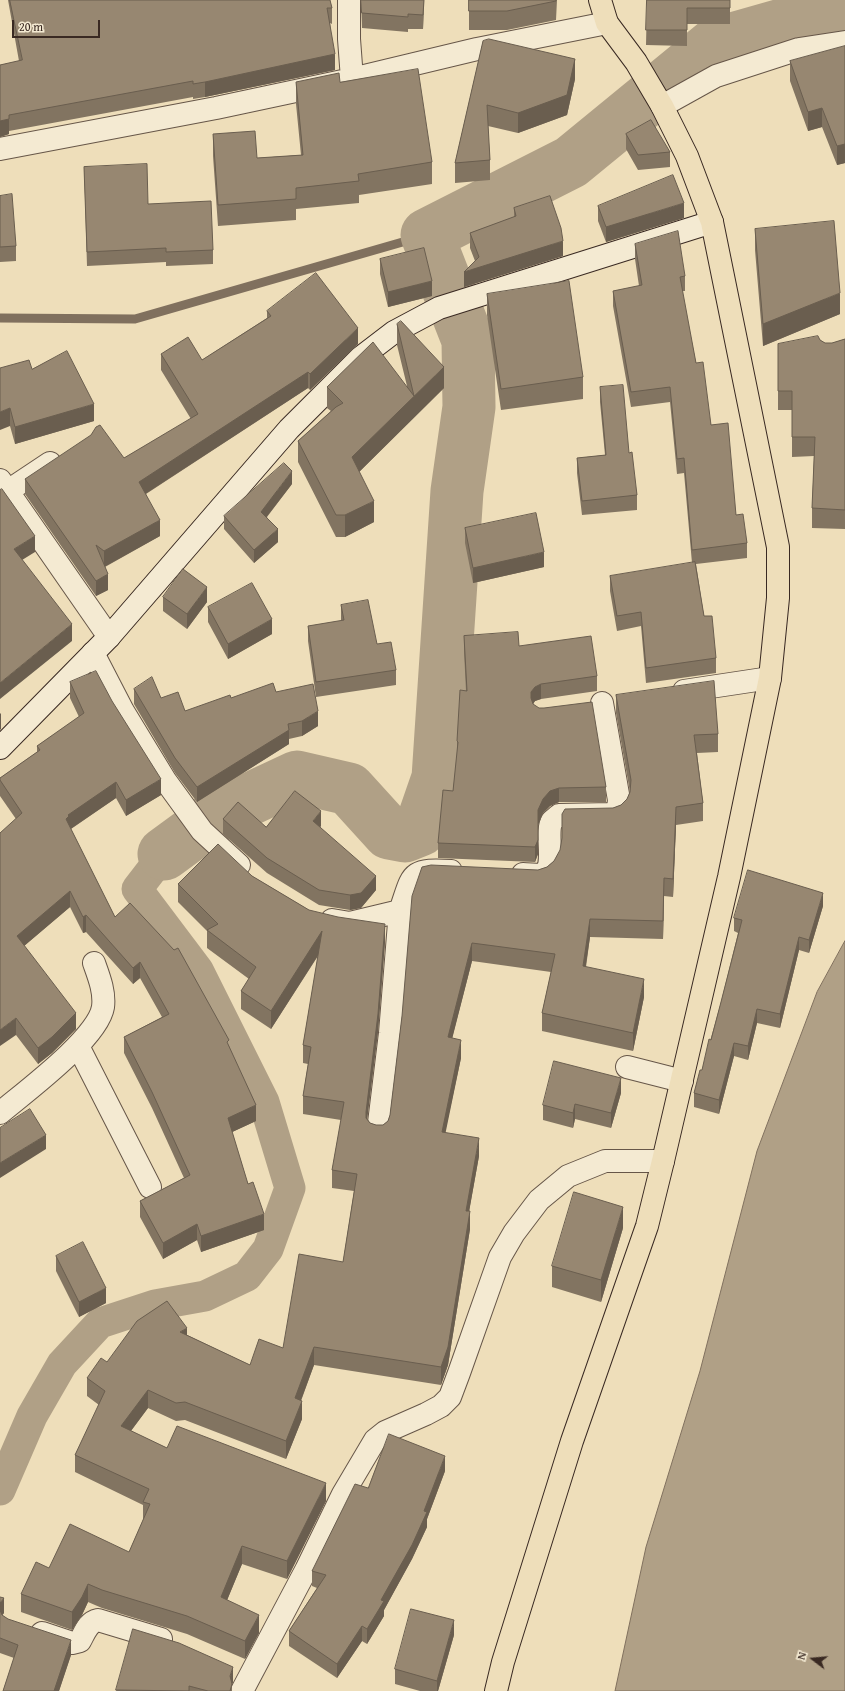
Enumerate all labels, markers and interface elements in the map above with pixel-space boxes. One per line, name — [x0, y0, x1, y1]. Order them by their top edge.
scale bar — [14, 12, 102, 38]
text: 20 m — [19, 18, 43, 35]
north arrow — [793, 1639, 833, 1679]
text: N — [793, 1650, 810, 1661]

